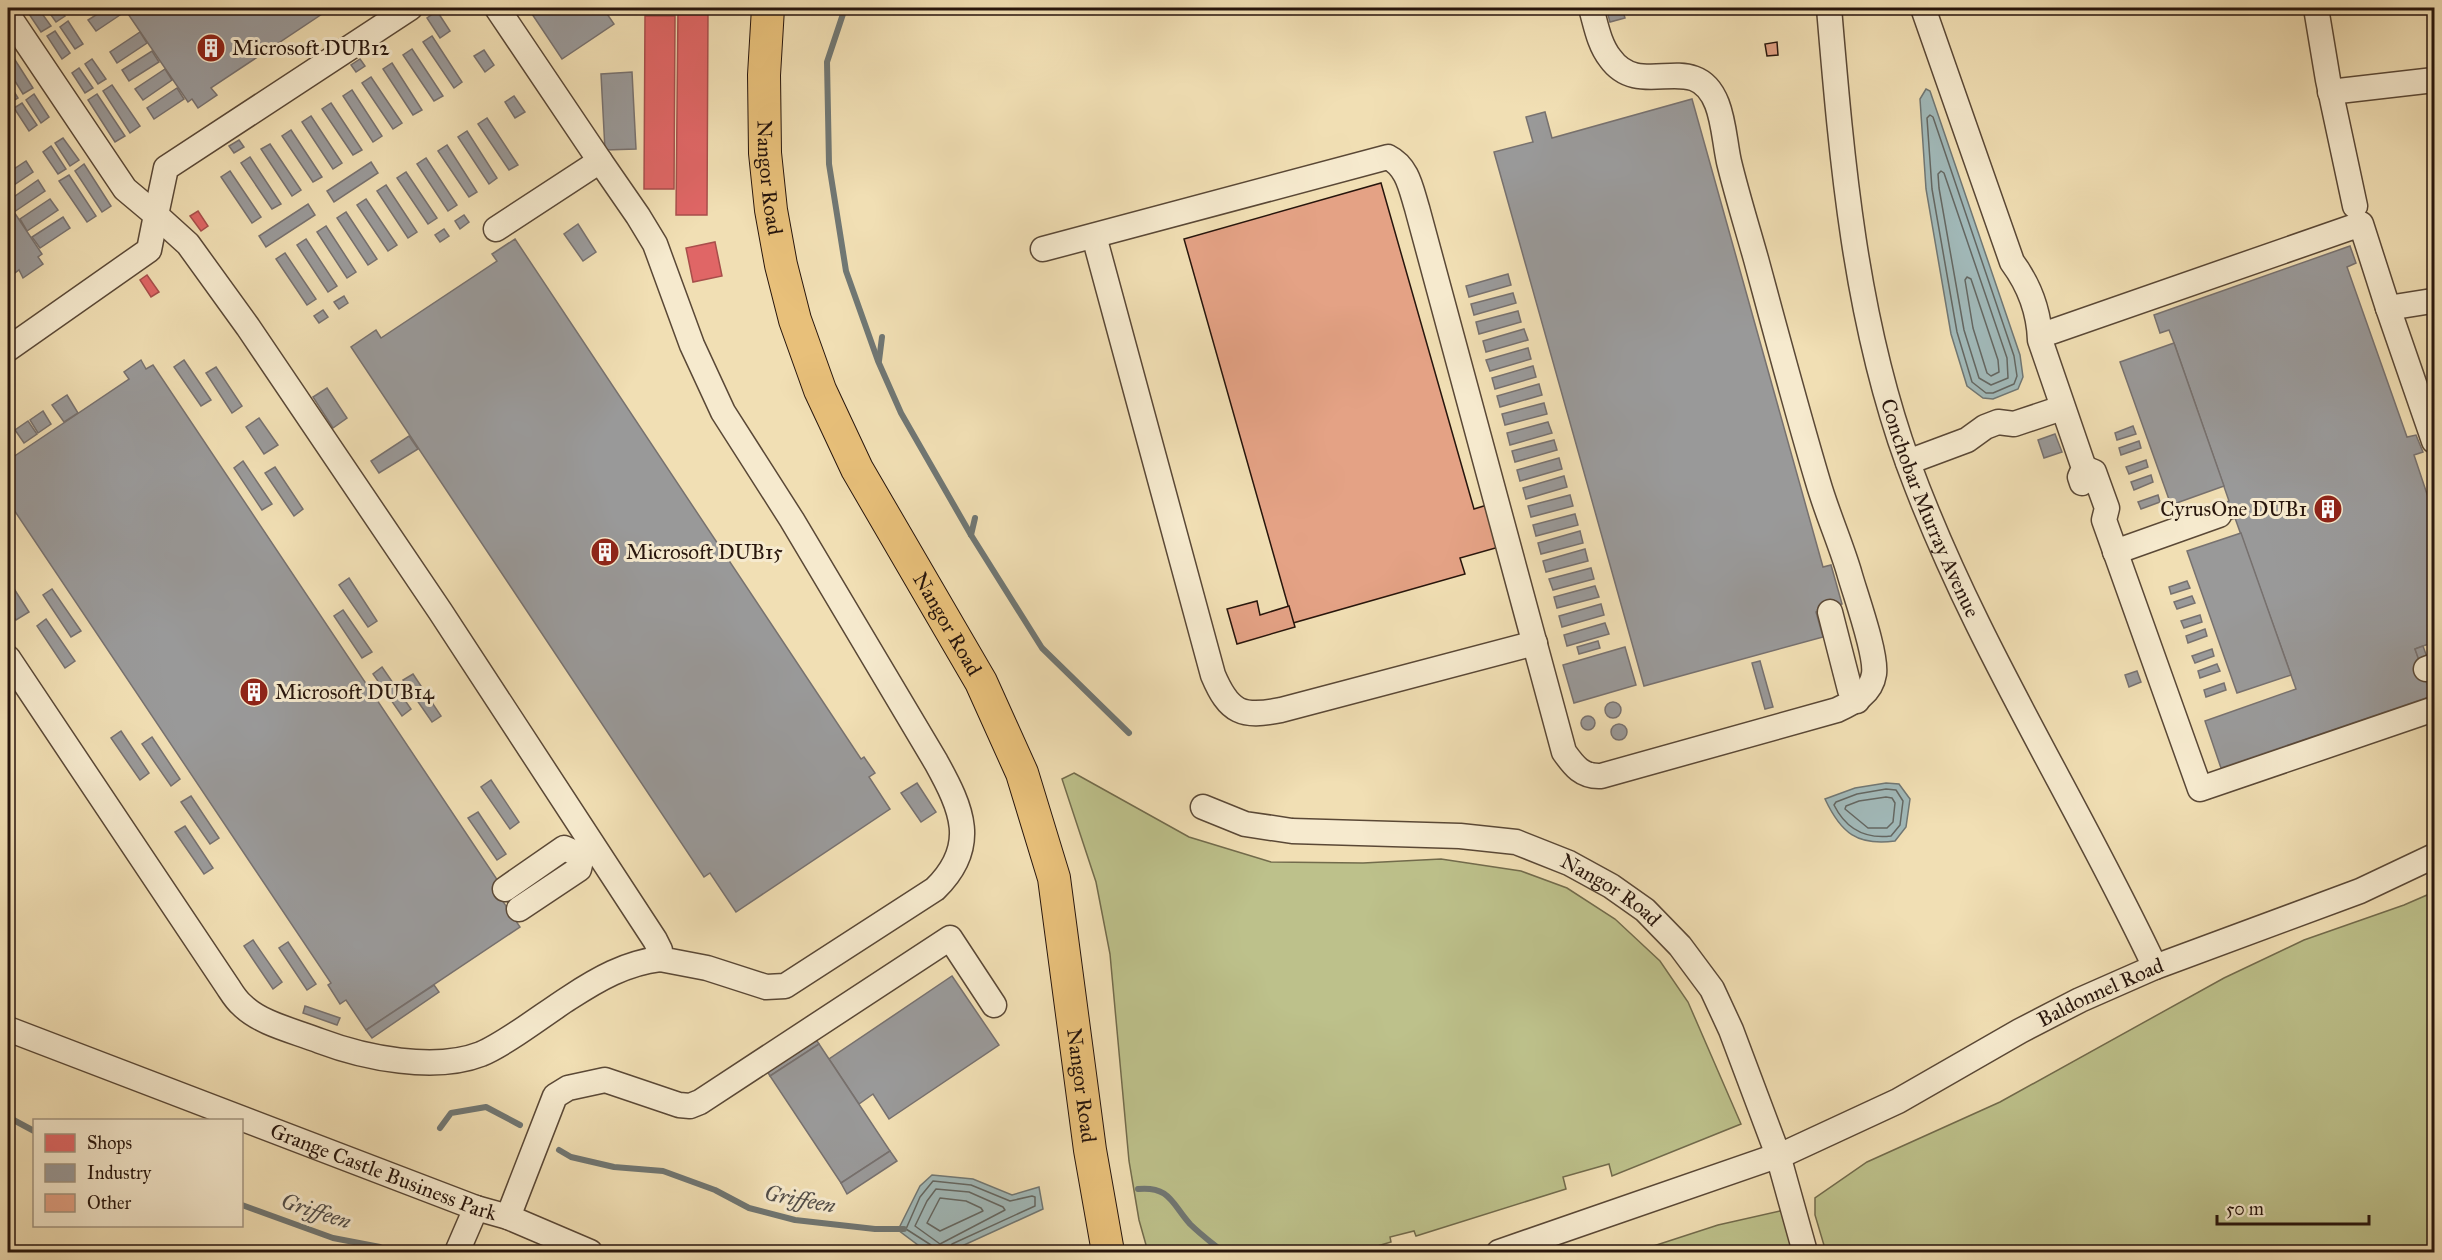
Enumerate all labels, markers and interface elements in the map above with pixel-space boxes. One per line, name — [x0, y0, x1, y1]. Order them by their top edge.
building icon: Microsoft DUB12 — [195, 32, 227, 64]
place label: Microsoft DUB12 — [232, 35, 390, 61]
street label: Nangor Road — [752, 120, 788, 238]
street label: Conchobar Murray Avenue — [1875, 396, 1986, 622]
building icon: CyrusOne DUB1 — [2312, 493, 2344, 525]
place label: CyrusOne DUB1 — [2160, 496, 2307, 522]
building icon: Microsoft DUB15 — [589, 536, 621, 568]
place label: Microsoft DUB15 — [626, 539, 783, 565]
street label: Nangor Road — [907, 568, 988, 681]
building icon: Microsoft DUB14 — [238, 676, 270, 708]
place label: Microsoft DUB14 — [275, 679, 435, 705]
street label: Nangor Road — [1556, 848, 1667, 932]
street label: Baldonnel Road — [2033, 952, 2167, 1033]
street label: Nangor Road — [1061, 1027, 1102, 1145]
street label: Grange Castle Business Park — [267, 1118, 500, 1226]
legend — [33, 1119, 243, 1227]
text: Shops — [87, 1132, 132, 1154]
text: Industry — [87, 1162, 152, 1184]
water label: Griffeen — [762, 1179, 838, 1221]
water label: Griffeen — [277, 1187, 355, 1237]
scale bar — [2217, 1188, 2368, 1226]
text: Other — [87, 1192, 132, 1214]
text: 50 m — [2226, 1198, 2264, 1220]

